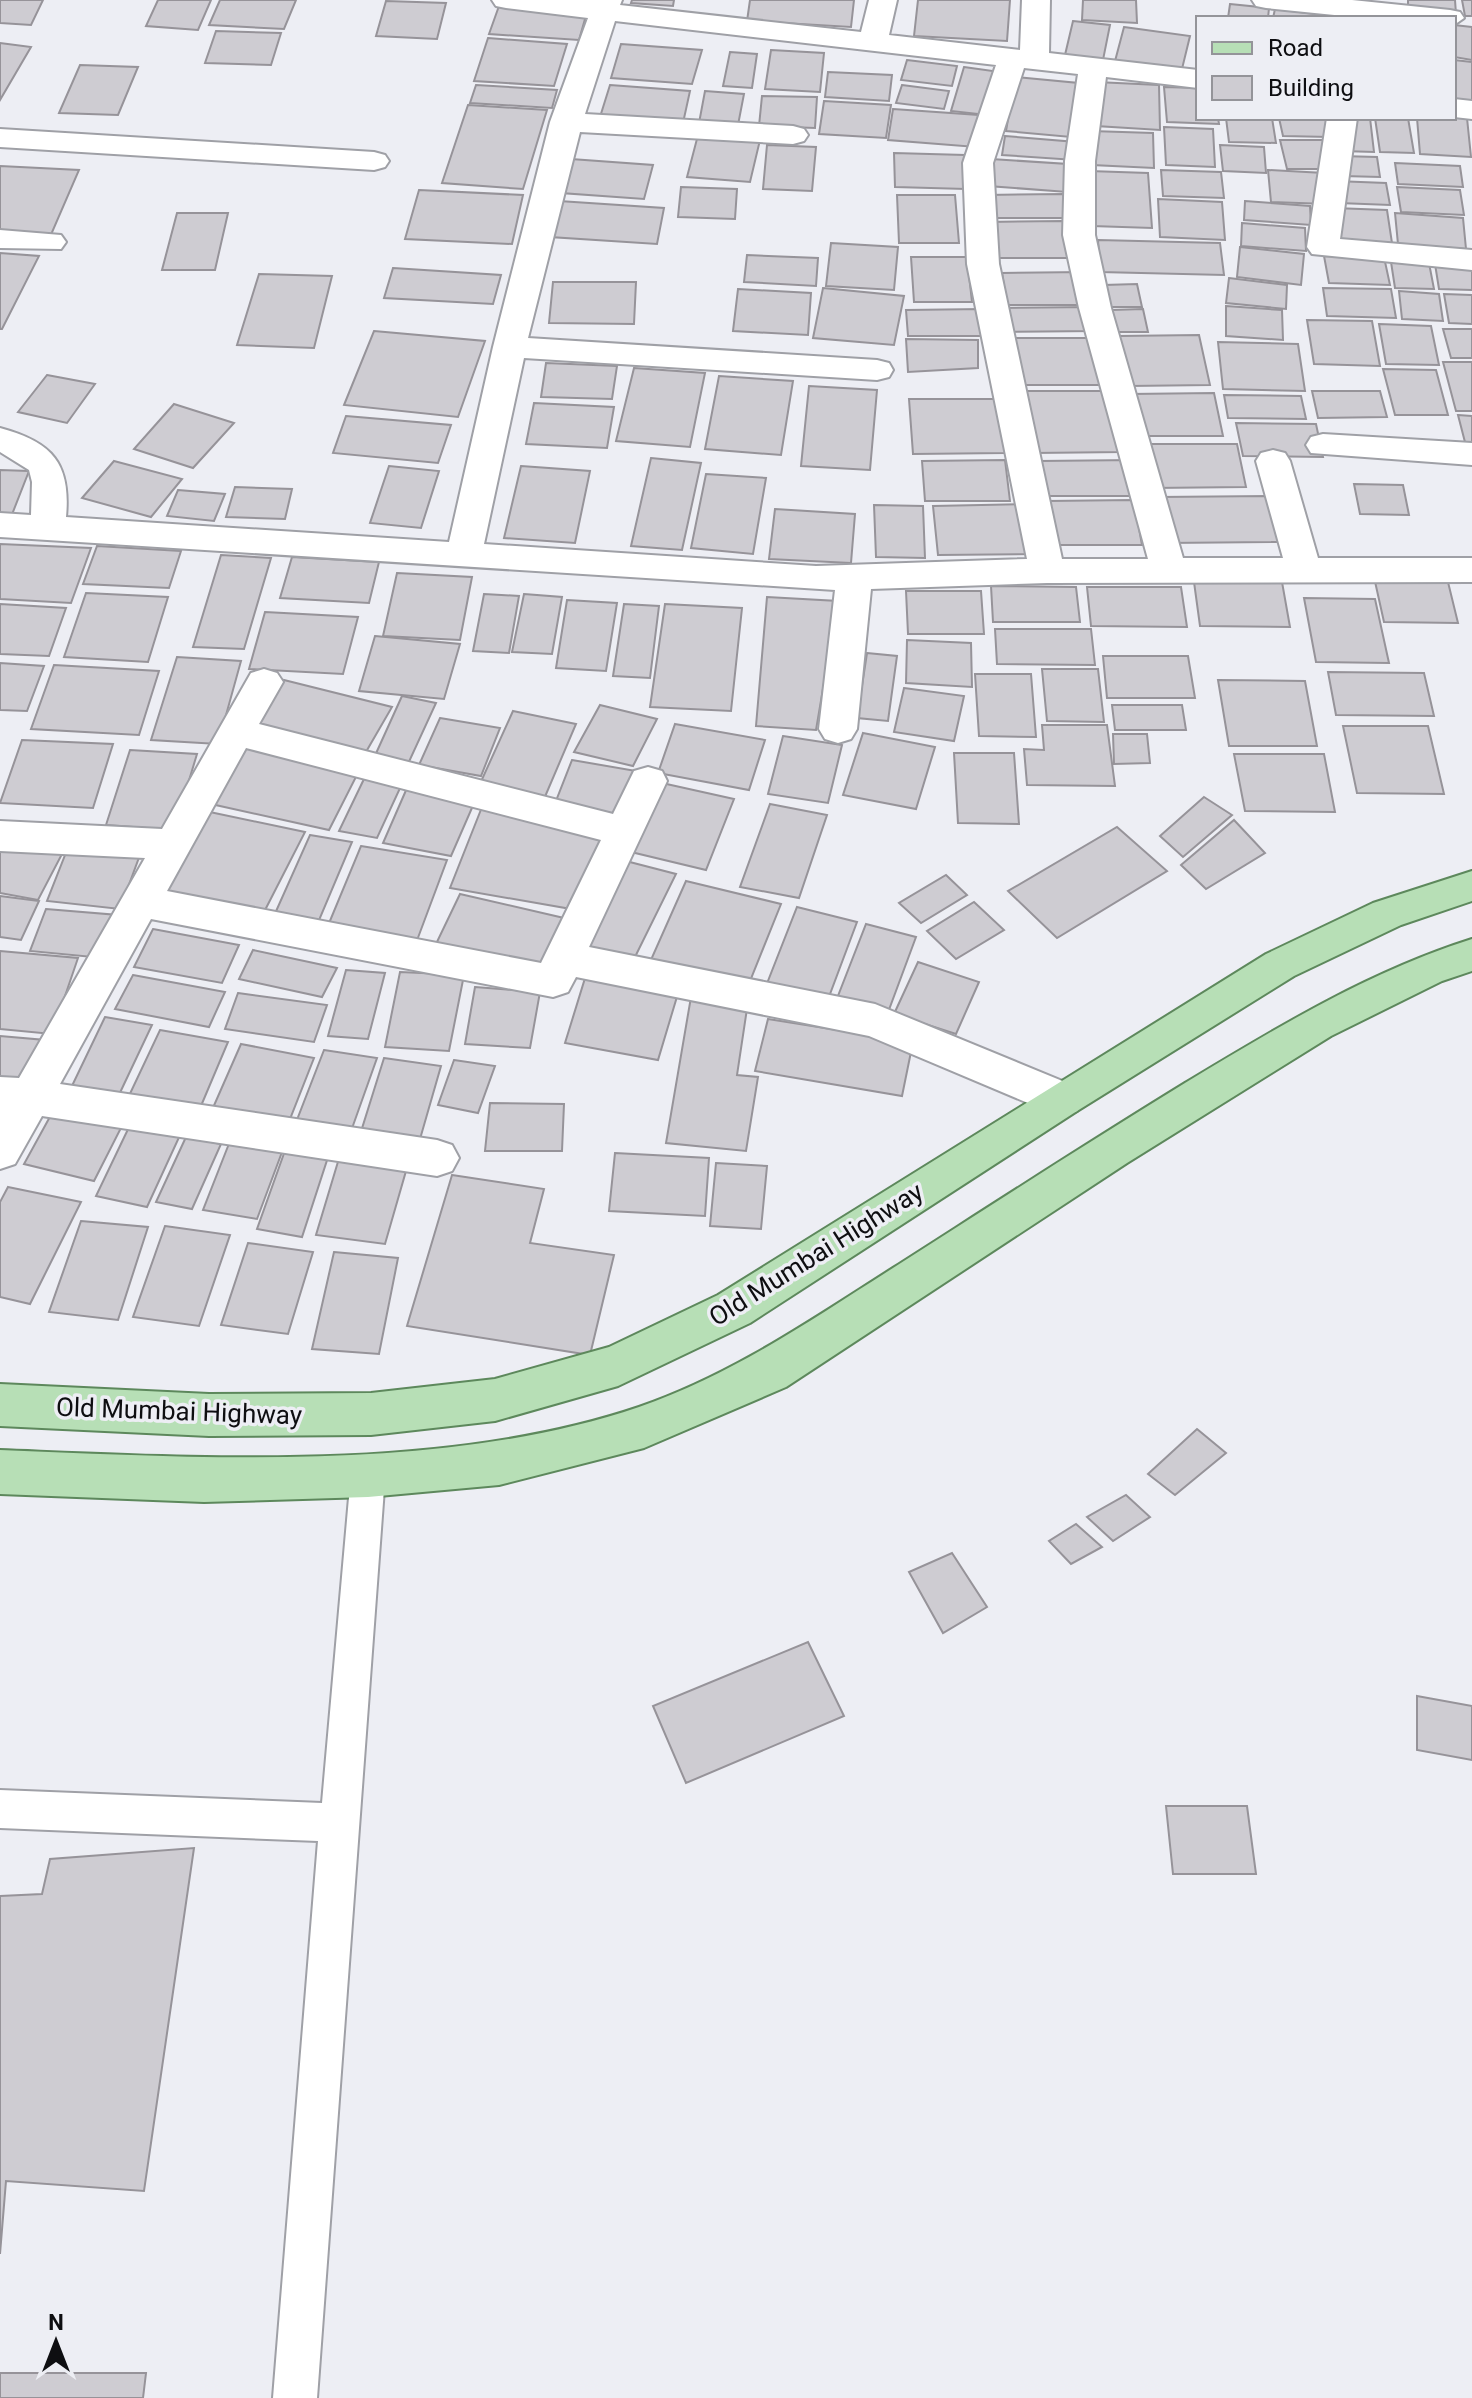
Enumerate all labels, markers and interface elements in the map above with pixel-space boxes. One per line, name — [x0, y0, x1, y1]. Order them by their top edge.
legend — [1196, 16, 1456, 120]
text: Road — [1268, 34, 1323, 62]
text: Building — [1268, 74, 1354, 102]
street label: Old Mumbai Highway — [704, 1176, 928, 1332]
street label: Old Mumbai Highway — [55, 1392, 303, 1430]
north arrow — [16, 2302, 96, 2382]
text: N — [48, 2310, 64, 2335]

